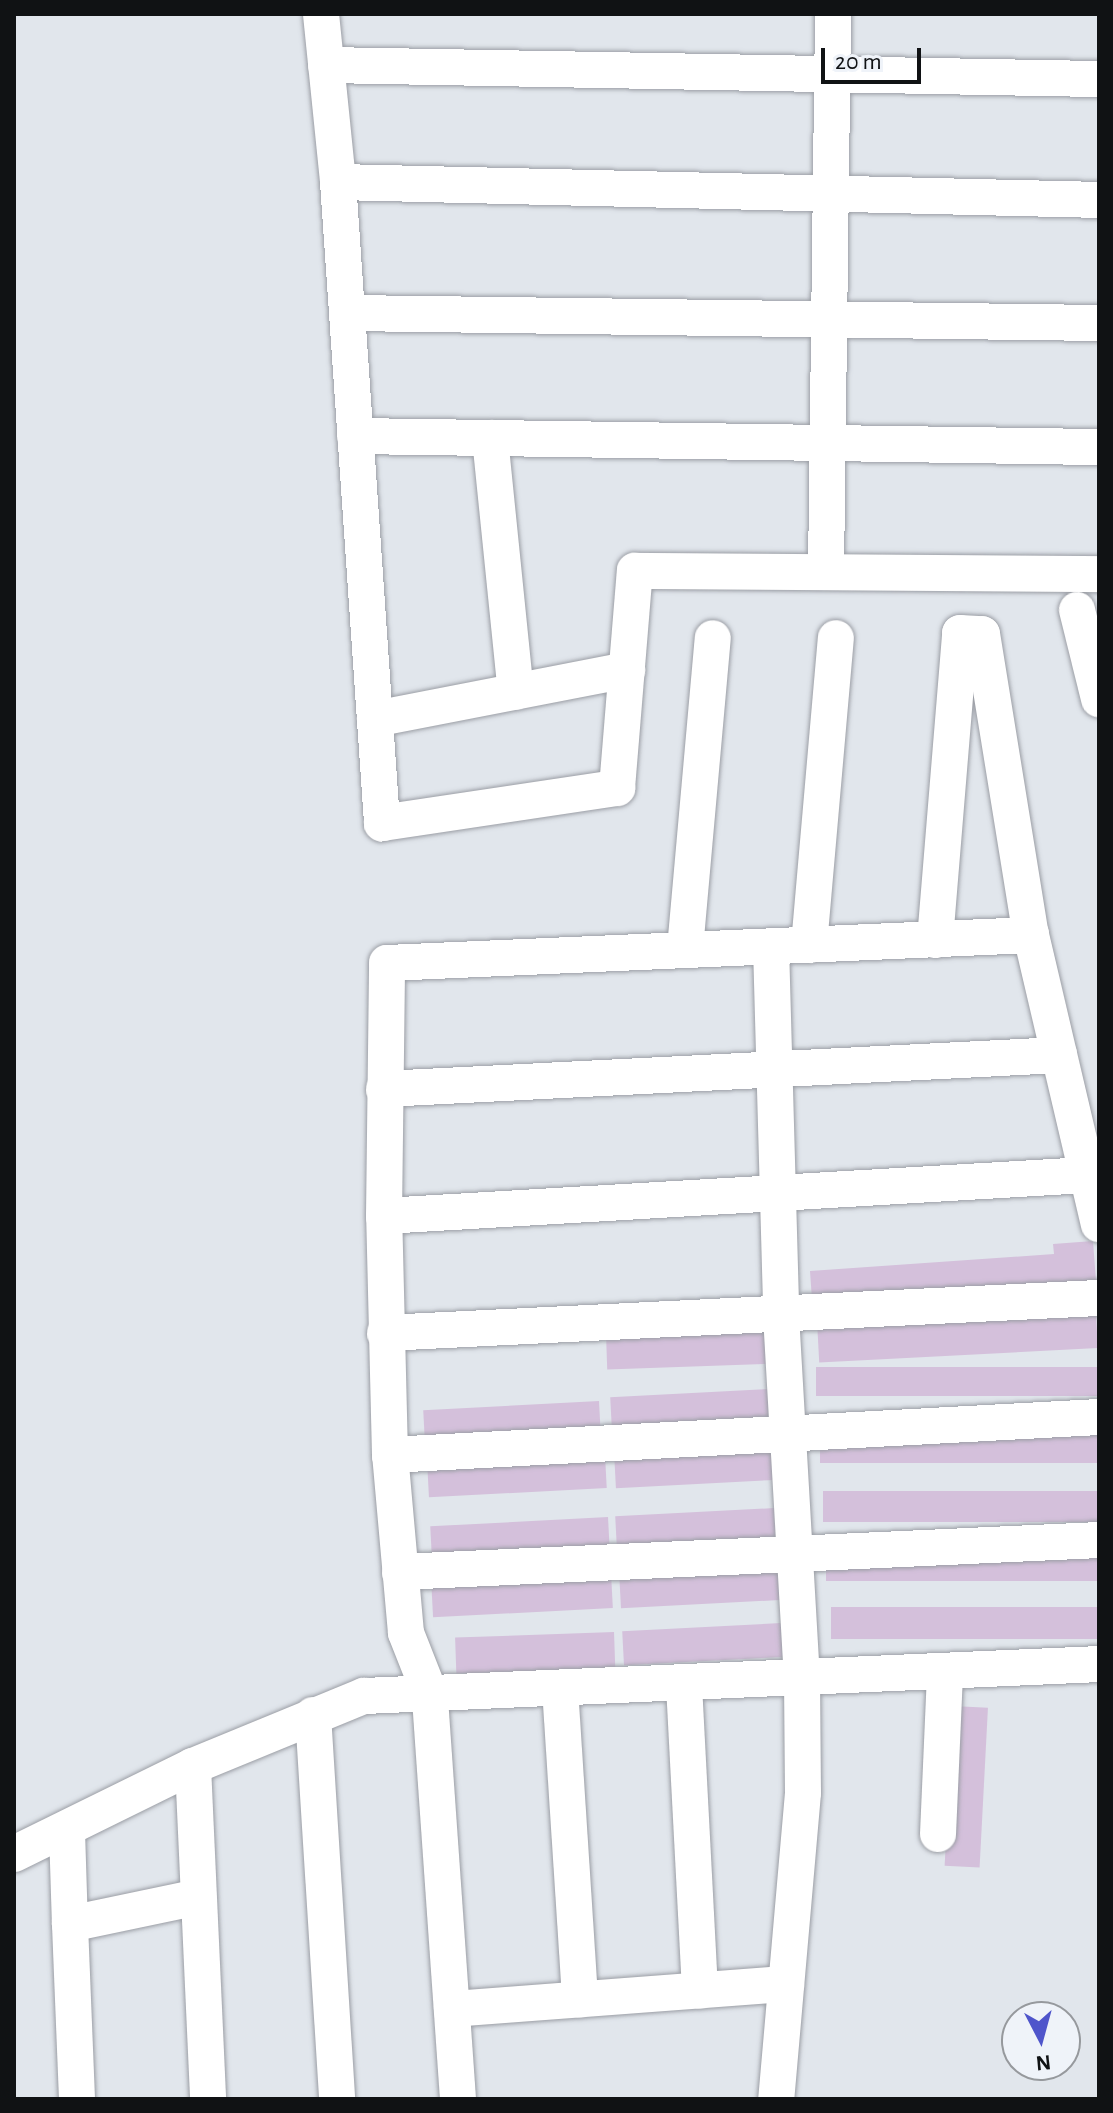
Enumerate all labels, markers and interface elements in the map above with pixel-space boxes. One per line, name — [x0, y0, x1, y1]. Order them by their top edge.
scale bar — [825, 32, 925, 82]
text: 20 m — [835, 50, 882, 74]
north arrow — [1001, 2001, 1081, 2081]
text: N — [1035, 2051, 1052, 2075]

